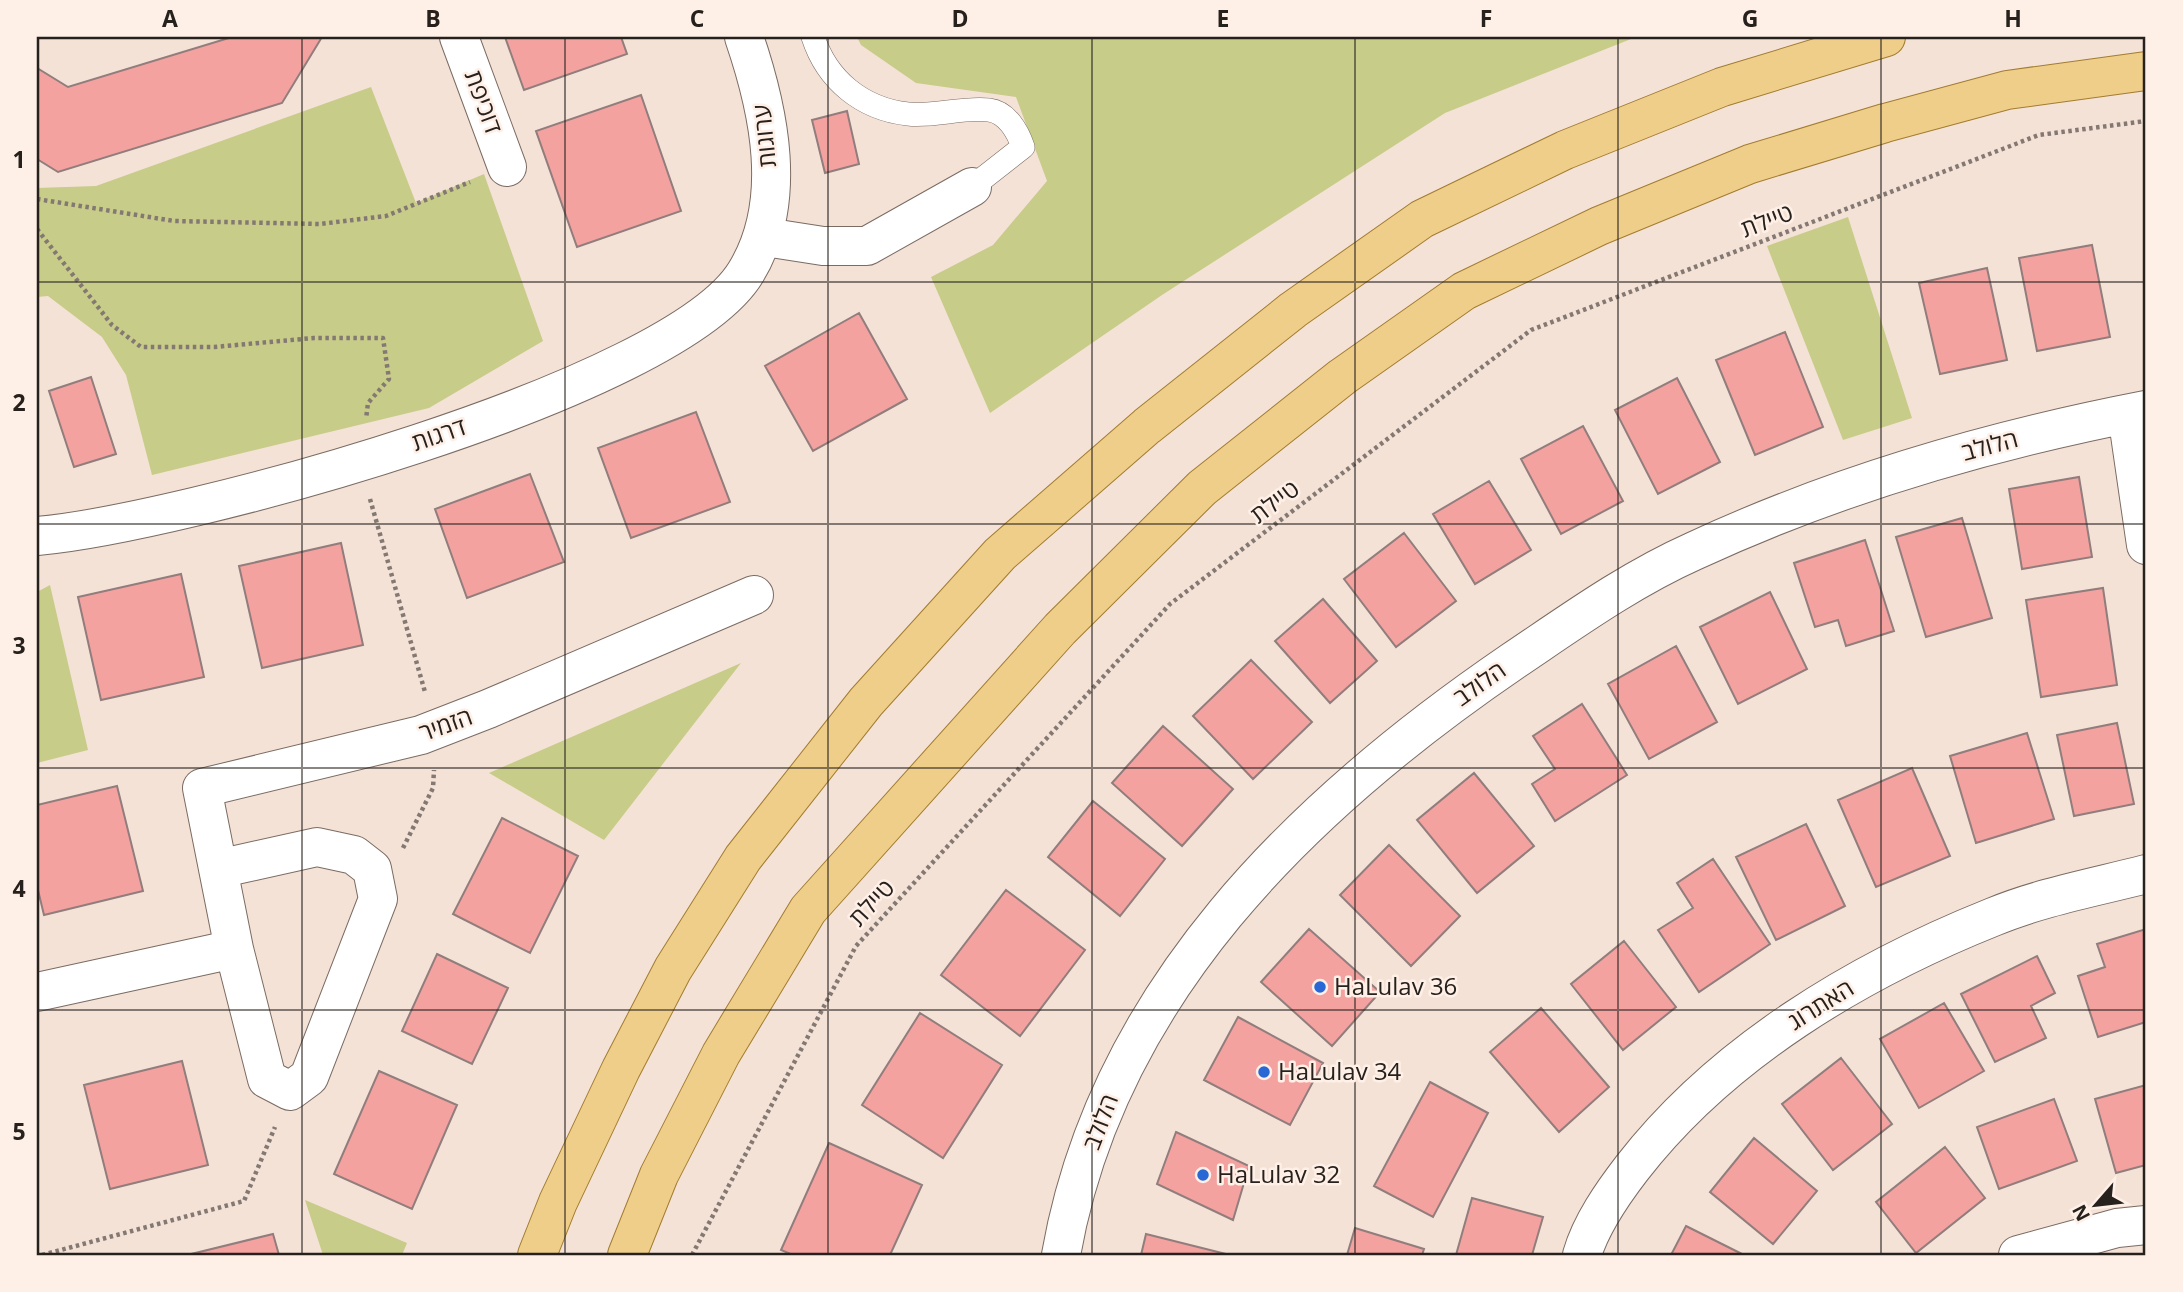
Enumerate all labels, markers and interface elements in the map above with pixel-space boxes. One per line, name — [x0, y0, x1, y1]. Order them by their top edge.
text: A — [162, 2, 178, 34]
text: B — [425, 2, 441, 34]
text: C — [690, 2, 704, 34]
text: D — [951, 2, 969, 34]
text: E — [1217, 2, 1229, 34]
text: F — [1480, 2, 1492, 34]
text: G — [1742, 2, 1758, 34]
text: H — [2004, 2, 2022, 34]
street label: דוכיפת — [458, 65, 511, 138]
street label: ערוגות — [744, 103, 783, 169]
text: 1 — [12, 143, 26, 175]
street label: טיילת — [1736, 195, 1797, 245]
text: 2 — [12, 386, 26, 418]
street label: דרגות — [407, 409, 470, 458]
street label: הלולב — [1958, 421, 2021, 468]
street label: טיילת — [1243, 472, 1305, 530]
text: 3 — [12, 629, 26, 661]
street label: הלולב — [1446, 653, 1512, 713]
street label: הזמיר — [414, 699, 477, 748]
street label: טיילת — [841, 871, 901, 933]
text: 4 — [12, 872, 26, 904]
place label: HaLulav 36 — [1334, 969, 1457, 1002]
street label: האתרוג — [1781, 971, 1860, 1037]
marker: HaLulav 36 — [1312, 979, 1328, 995]
place label: HaLulav 34 — [1278, 1054, 1402, 1087]
marker: HaLulav 34 — [1256, 1064, 1272, 1080]
street label: הלולב — [1074, 1089, 1125, 1154]
text: 5 — [12, 1115, 26, 1147]
place label: HaLulav 32 — [1217, 1157, 1340, 1190]
marker: HaLulav 32 — [1195, 1167, 1211, 1183]
north arrow — [2060, 1170, 2130, 1240]
text: N — [2066, 1200, 2096, 1226]

